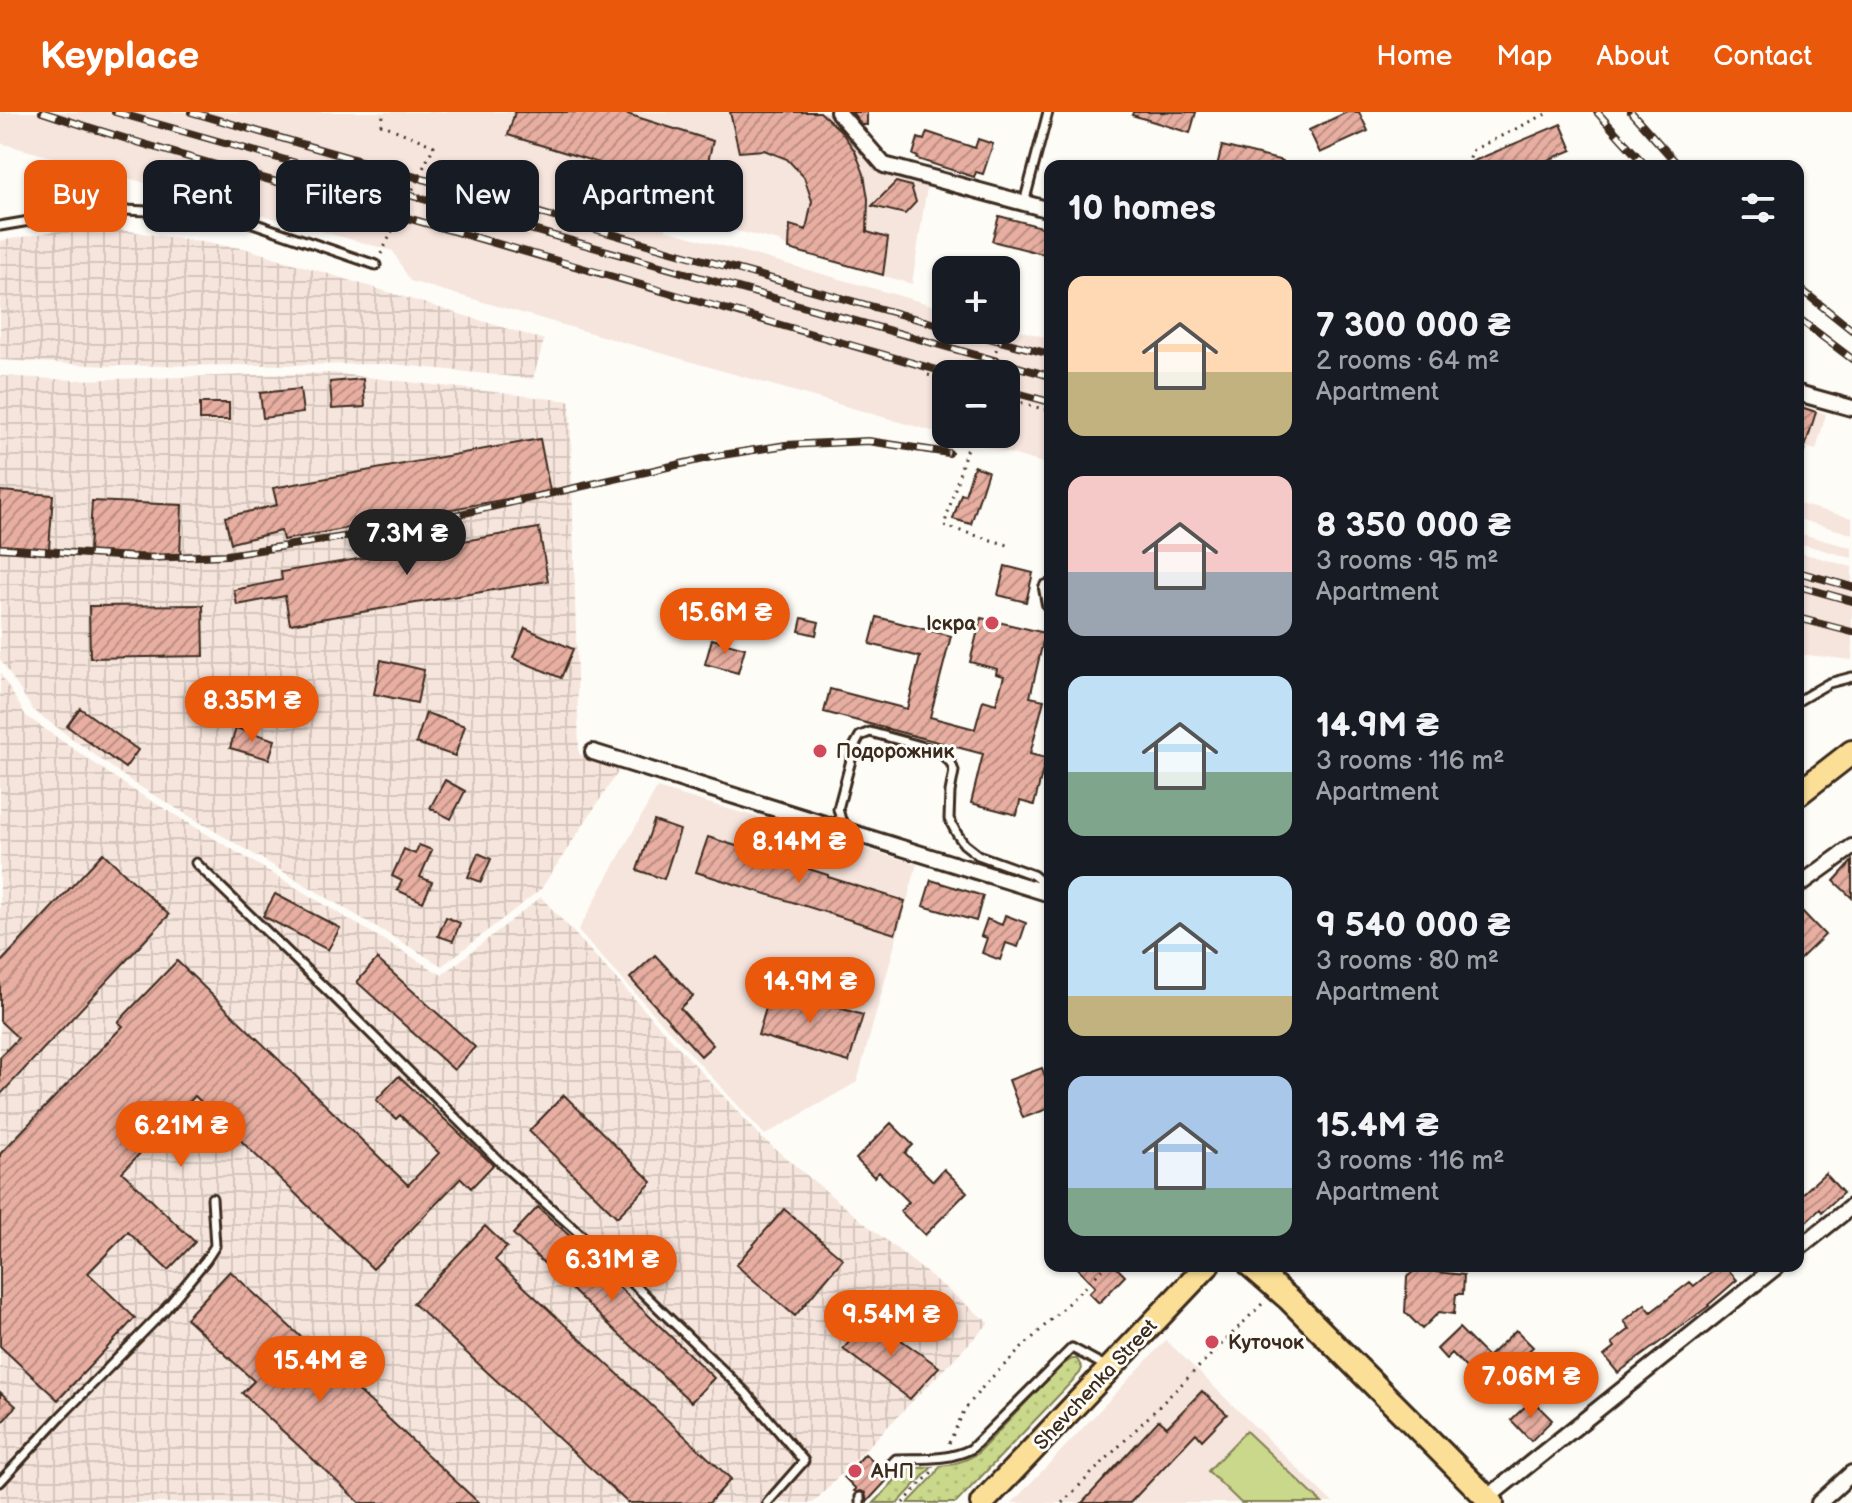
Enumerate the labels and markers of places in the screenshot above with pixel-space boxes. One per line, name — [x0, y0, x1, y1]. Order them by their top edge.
pin: 7.3M ₴ — [342, 509, 472, 577]
pin: 15.6M ₴ — [651, 588, 799, 656]
place label: Іскра — [926, 612, 976, 636]
marker: Іскра — [983, 614, 1001, 632]
pin: 8.35M ₴ — [178, 676, 326, 744]
place label: Подорожник — [836, 740, 954, 764]
marker: Подорожник — [811, 742, 829, 760]
pin: 8.14M ₴ — [725, 817, 873, 885]
pin: 14.9M ₴ — [736, 957, 884, 1025]
pin: 6.21M ₴ — [107, 1101, 255, 1169]
pin: 6.31M ₴ — [538, 1235, 686, 1303]
pin: 9.54M ₴ — [817, 1290, 965, 1358]
place label: Куточок — [1228, 1331, 1304, 1355]
marker: Куточок — [1203, 1333, 1221, 1351]
pin: 15.4M ₴ — [246, 1336, 394, 1404]
pin: 7.06M ₴ — [1457, 1352, 1605, 1420]
place label: АНП — [870, 1460, 914, 1484]
marker: АНП — [846, 1462, 864, 1480]

